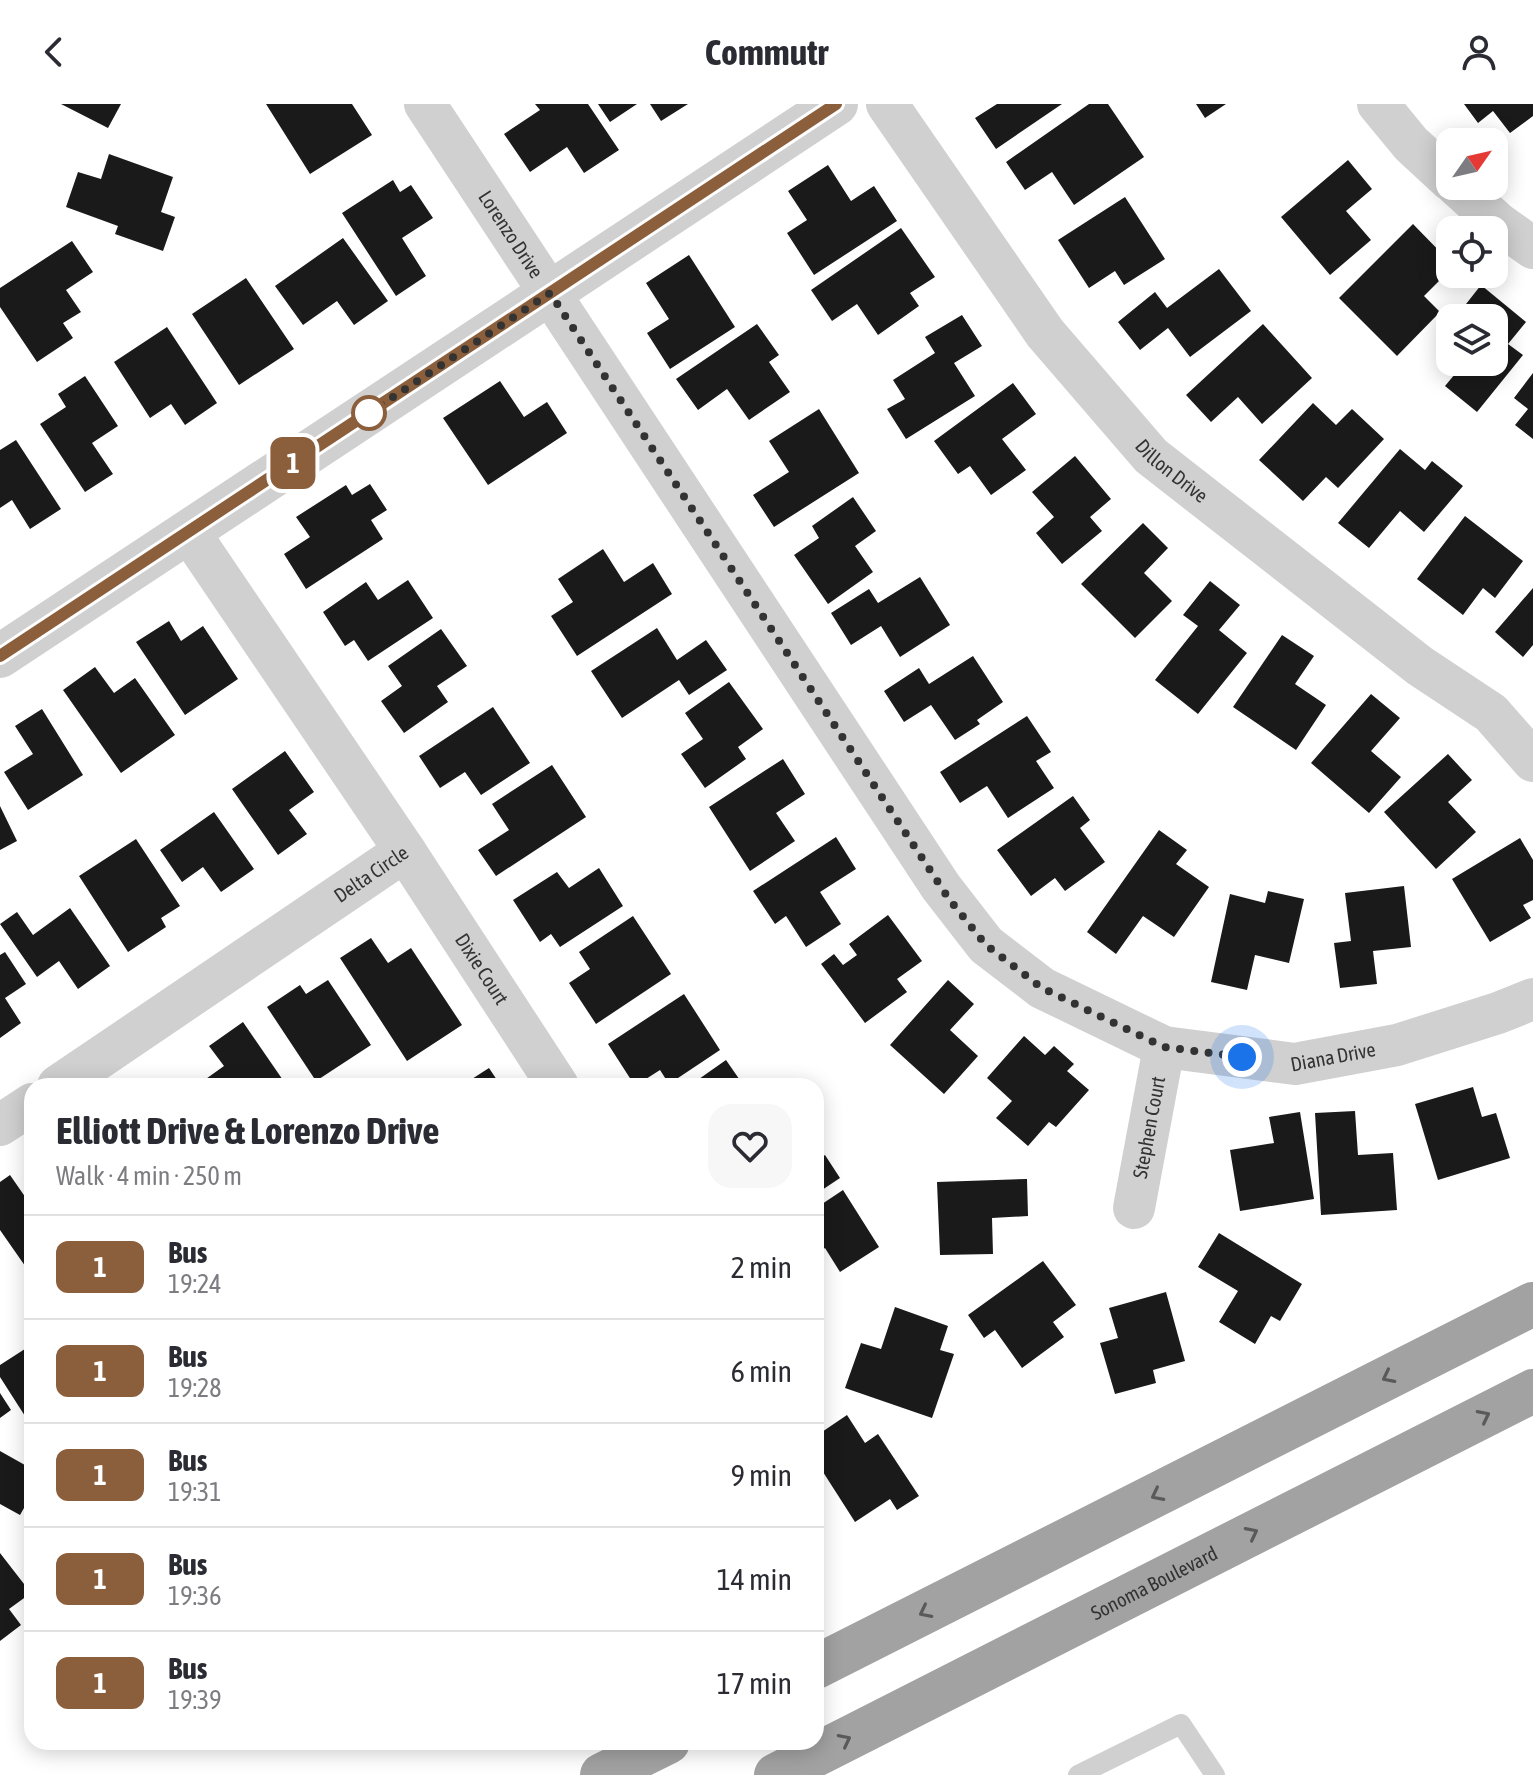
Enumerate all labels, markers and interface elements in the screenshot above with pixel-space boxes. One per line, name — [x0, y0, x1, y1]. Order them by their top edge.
icon: back — [32, 30, 76, 74]
icon: person — [1457, 30, 1501, 74]
text: Commutr — [705, 31, 828, 73]
north arrow — [1436, 128, 1508, 200]
map controls — [1436, 128, 1508, 376]
street label: Lorenzo Drive — [474, 186, 548, 282]
button: locate — [1436, 216, 1508, 288]
button: layers — [1436, 304, 1508, 376]
unlabelled marker — [352, 396, 386, 430]
street label: Dillon Drive — [1131, 434, 1213, 507]
line badge: 1 — [267, 437, 319, 489]
text: 1 — [286, 447, 300, 479]
street label: Delta Circle — [329, 840, 412, 907]
street label: Dixie Court — [451, 929, 514, 1009]
your location — [1222, 1037, 1262, 1077]
street label: Diana Drive — [1289, 1037, 1377, 1076]
street label: Stephen Court — [1128, 1074, 1169, 1180]
button: heart — [708, 1104, 792, 1188]
text: Elliott Drive & Lorenzo Drive — [56, 1109, 440, 1152]
text: Walk · 4 min · 250 m — [56, 1161, 242, 1191]
text: Bus — [168, 1235, 207, 1269]
text: 2 min — [731, 1250, 792, 1284]
text: 1 — [93, 1251, 107, 1283]
text: 19:24 — [168, 1269, 222, 1299]
text: Bus — [168, 1339, 207, 1373]
text: 6 min — [731, 1354, 792, 1388]
text: 1 — [93, 1355, 107, 1387]
one-way arrow — [1382, 1367, 1397, 1383]
text: 19:28 — [168, 1373, 222, 1403]
one-way arrow — [1475, 1410, 1490, 1425]
text: Bus — [168, 1443, 207, 1477]
text: 9 min — [731, 1458, 792, 1492]
text: 1 — [93, 1459, 107, 1491]
text: 19:31 — [168, 1477, 222, 1507]
one-way arrow — [1150, 1485, 1165, 1500]
one-way arrow — [1243, 1527, 1258, 1543]
street label: Sonoma Boulevard — [1087, 1541, 1221, 1624]
text: Bus — [168, 1547, 207, 1581]
text: 14 min — [717, 1562, 792, 1596]
text: 1 — [93, 1563, 107, 1595]
text: 19:36 — [168, 1581, 222, 1611]
one-way arrow — [918, 1603, 933, 1618]
text: Bus — [168, 1651, 207, 1685]
text: 17 min — [717, 1666, 792, 1700]
text: 1 — [93, 1667, 107, 1699]
text: 19:39 — [168, 1685, 222, 1715]
one-way arrow — [837, 1734, 852, 1749]

